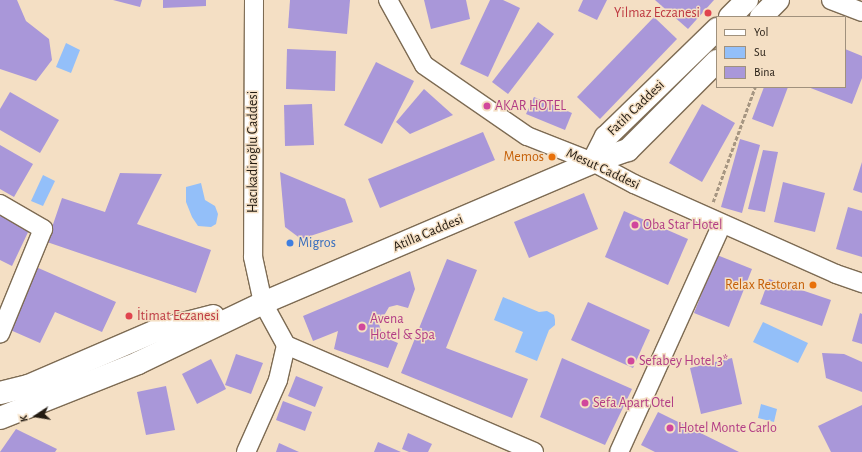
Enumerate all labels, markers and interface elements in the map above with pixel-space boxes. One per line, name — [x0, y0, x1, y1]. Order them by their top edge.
place label: Yilmaz Eczanesi — [614, 5, 700, 21]
marker: Yilmaz Eczanesi — [703, 8, 713, 18]
legend — [716, 16, 846, 88]
text: Yol — [754, 26, 768, 38]
text: Su — [754, 46, 766, 58]
text: Bina — [754, 66, 775, 78]
street label: Fatih Caddesi — [604, 77, 668, 139]
street label: Hacıkadiroğlu Caddesi — [245, 91, 261, 213]
place label: AKAR HOTEL — [495, 98, 566, 114]
marker: AKAR HOTEL — [482, 101, 492, 111]
street label: Mesut Caddesi — [563, 145, 643, 193]
place label: Memos — [504, 149, 544, 165]
marker: Memos — [547, 152, 557, 162]
street label: Atilla Caddesi — [390, 211, 466, 255]
place label: Oba Star Hotel — [643, 217, 722, 233]
marker: Oba Star Hotel — [630, 220, 640, 230]
place label: Migros — [298, 235, 336, 251]
marker: Migros — [285, 238, 295, 248]
place label: Relax Restoran — [725, 277, 805, 293]
marker: Relax Restoran — [808, 280, 818, 290]
place label: İtimat Eczanesi — [137, 308, 219, 324]
marker: İtimat Eczanesi — [124, 311, 134, 321]
place label: Avena Hotel & Spa — [370, 311, 435, 344]
marker: Avena Hotel & Spa — [357, 322, 367, 332]
place label: Sefabey Hotel 3* — [639, 353, 728, 369]
marker: Sefabey Hotel 3* — [626, 356, 636, 366]
place label: Sefa Apart Otel — [593, 395, 674, 411]
north arrow — [16, 396, 56, 436]
marker: Sefa Apart Otel — [580, 398, 590, 408]
text: K — [18, 414, 30, 423]
place label: Hotel Monte Carlo — [678, 420, 777, 436]
marker: Hotel Monte Carlo — [665, 423, 675, 433]

